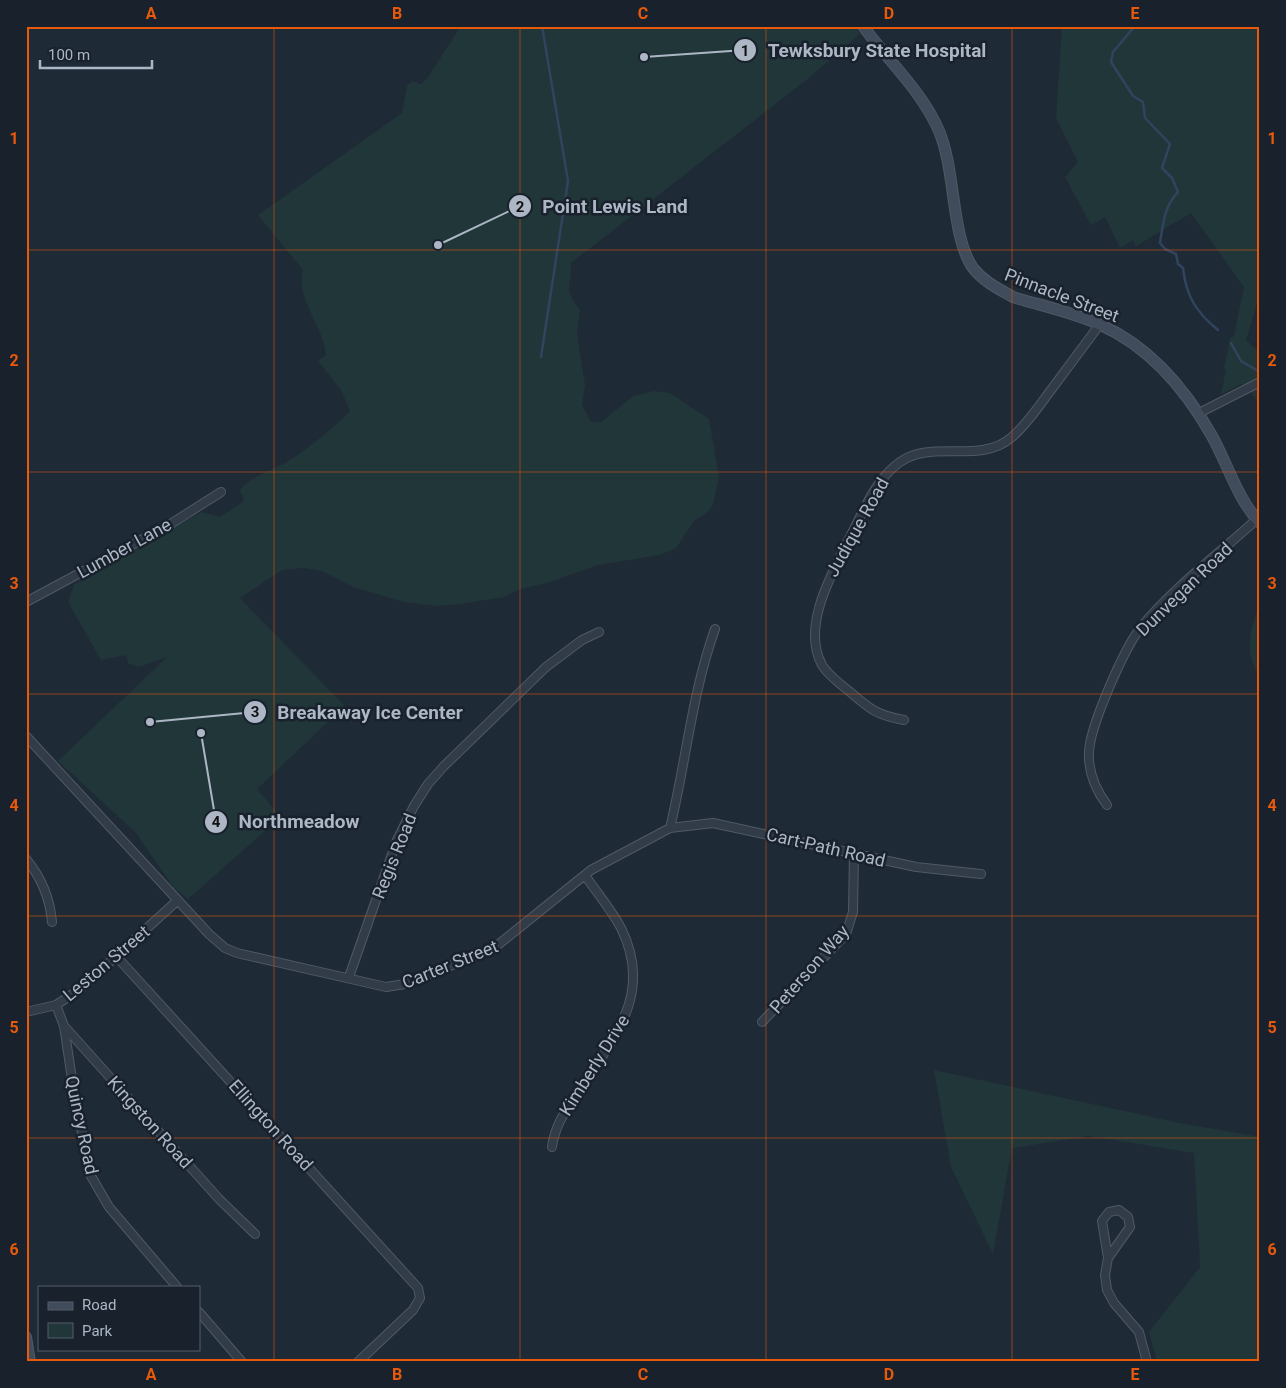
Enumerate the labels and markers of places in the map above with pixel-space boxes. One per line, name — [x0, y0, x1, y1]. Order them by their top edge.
callout: Tewksbury State Hospital — [733, 33, 996, 67]
callout: Point Lewis Land — [507, 189, 698, 223]
callout: Breakaway Ice Center — [243, 695, 473, 729]
callout: Northmeadow — [203, 805, 369, 839]

